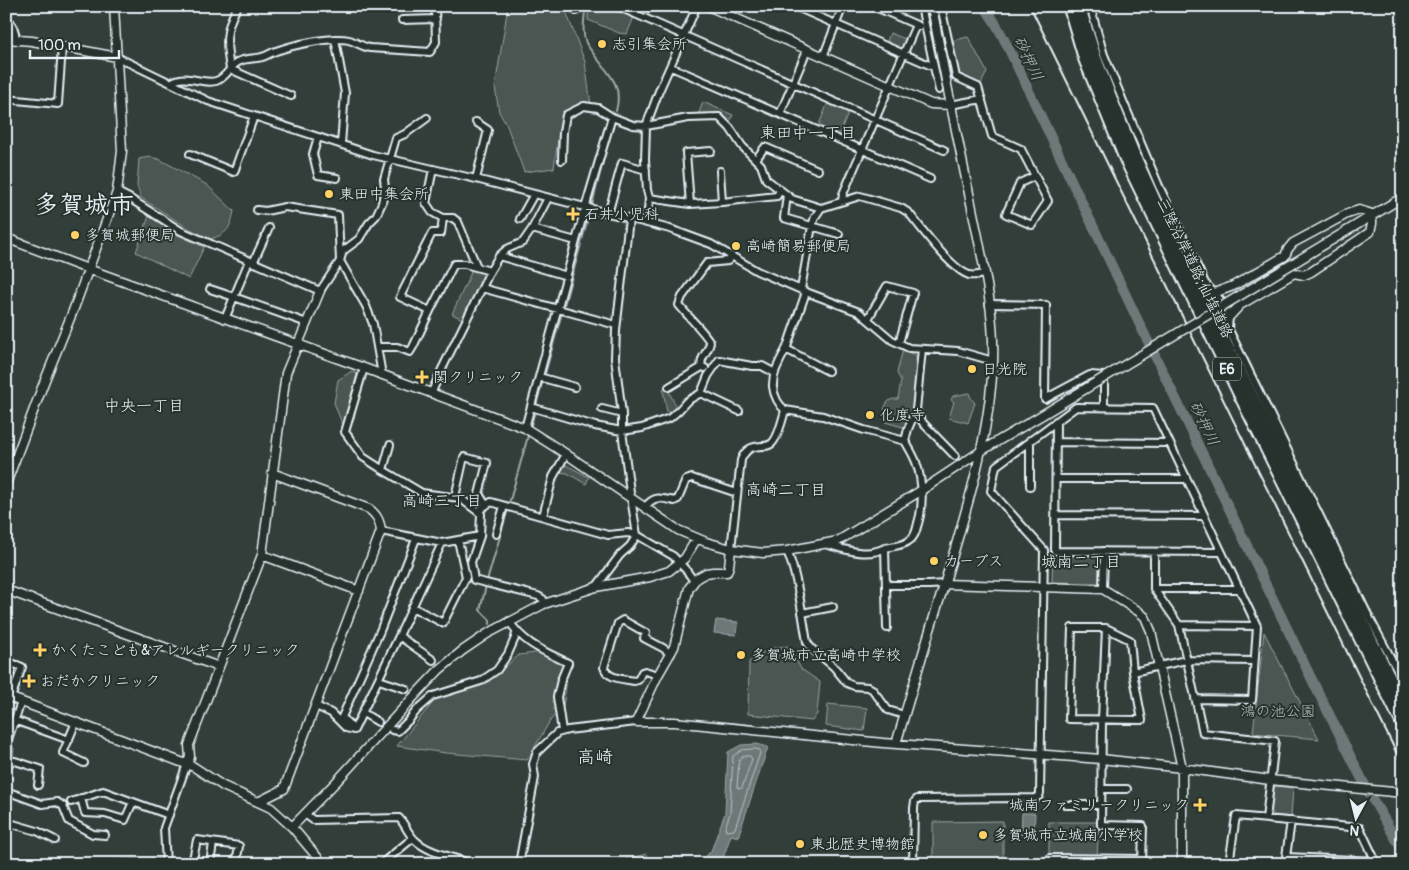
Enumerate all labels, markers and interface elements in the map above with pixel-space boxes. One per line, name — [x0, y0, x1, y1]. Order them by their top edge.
scale bar — [30, 28, 119, 60]
water label: 砂押川 — [1009, 32, 1048, 84]
place label: 志引集会所 — [612, 35, 687, 54]
text: 100 m — [38, 36, 81, 55]
marker: 志引集会所 — [596, 38, 608, 50]
district label: 東田中一丁目 — [760, 123, 856, 143]
place label: 東田中集会所 — [339, 185, 429, 204]
marker: 東田中集会所 — [323, 188, 335, 200]
district label: 多賀城市 — [34, 190, 134, 221]
street label: 三陸沿岸道路;仙塩道路 — [1152, 195, 1237, 342]
place label: 石井小児科 — [584, 205, 659, 224]
marker: 石井小児科 — [566, 207, 580, 221]
place label: 多賀城郵便局 — [85, 226, 175, 245]
marker: 多賀城郵便局 — [69, 229, 81, 241]
place label: 高崎簡易郵便局 — [746, 237, 851, 256]
marker: 高崎簡易郵便局 — [730, 240, 742, 252]
road number: E6 — [1213, 358, 1241, 380]
place label: 日光院 — [982, 360, 1027, 379]
marker: 日光院 — [966, 363, 978, 375]
place label: 関クリニック — [433, 368, 523, 387]
marker: 関クリニック — [415, 370, 429, 384]
district label: 中央一丁目 — [104, 396, 184, 416]
water label: 砂押川 — [1185, 397, 1224, 449]
place label: 化度寺 — [880, 406, 925, 425]
marker: 化度寺 — [864, 409, 876, 421]
district label: 高崎二丁目 — [746, 480, 826, 500]
district label: 高崎三丁目 — [402, 491, 482, 511]
place label: カーブス — [944, 552, 1003, 571]
district label: 城南二丁目 — [1041, 552, 1121, 572]
marker: カーブス — [928, 555, 940, 567]
place label: かくたこども&アレルギークリニック — [51, 641, 300, 660]
marker: かくたこども&アレルギークリニック — [33, 643, 47, 657]
place label: 多賀城市立高崎中学校 — [751, 646, 901, 665]
marker: 多賀城市立高崎中学校 — [735, 649, 747, 661]
place label: おだかクリニック — [40, 672, 160, 691]
marker: おだかクリニック — [22, 674, 36, 688]
park label: 鴻の池公園 — [1240, 702, 1316, 721]
district label: 高崎 — [577, 746, 613, 769]
north arrow — [1332, 792, 1382, 842]
place label: 城南ファミリークリニック — [1009, 796, 1189, 815]
marker: 城南ファミリークリニック — [1193, 798, 1207, 812]
text: N — [1349, 821, 1360, 839]
place label: 多賀城市立城南小学校 — [993, 826, 1143, 845]
marker: 多賀城市立城南小学校 — [977, 829, 989, 841]
place label: 東北歴史博物館 — [810, 835, 915, 854]
marker: 東北歴史博物館 — [794, 838, 806, 850]

